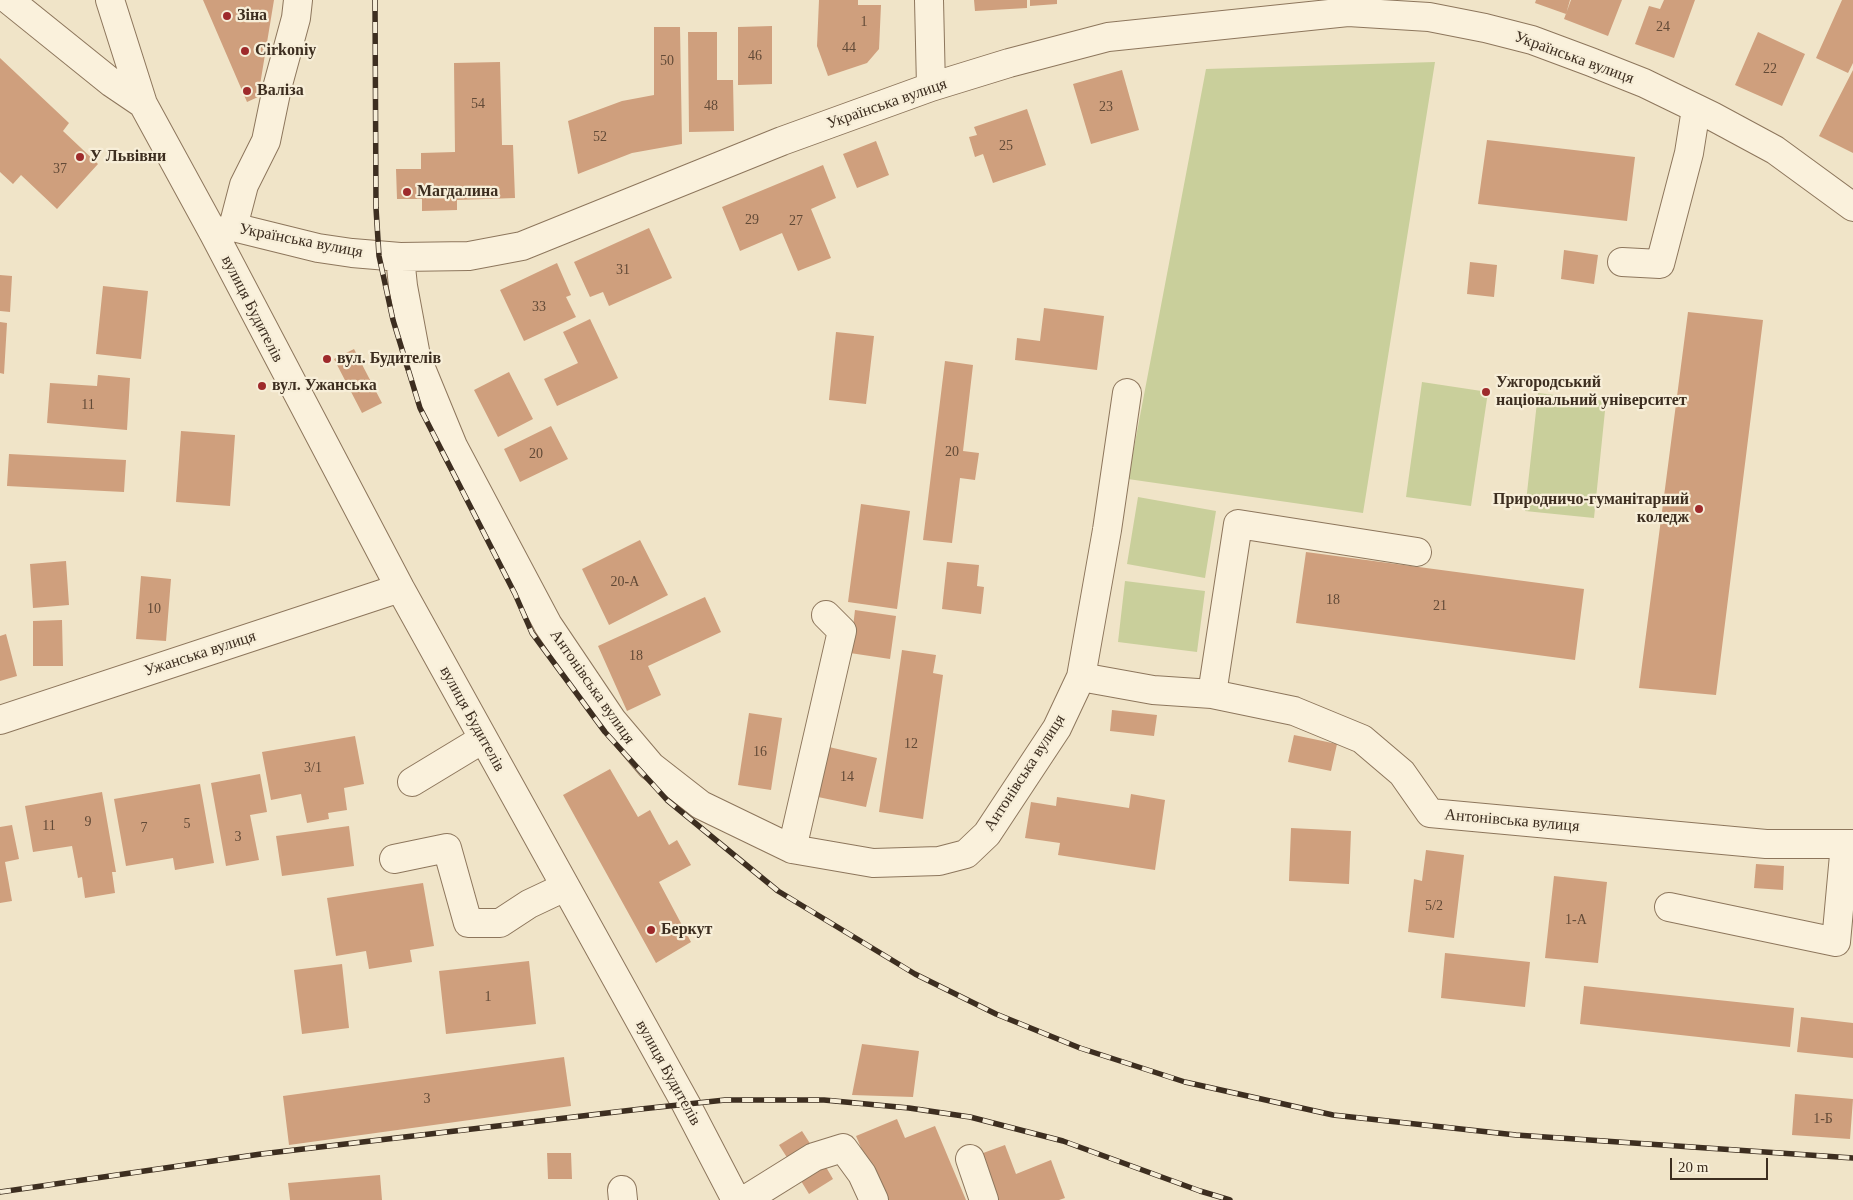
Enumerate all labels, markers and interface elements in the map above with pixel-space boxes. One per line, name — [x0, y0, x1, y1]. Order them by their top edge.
place label: Зіна — [237, 6, 267, 26]
marker: Зіна — [221, 10, 233, 22]
house number: 1 — [861, 14, 868, 30]
house number: 24 — [1656, 19, 1670, 35]
street label: Українська вулиця — [1512, 27, 1636, 89]
house number: 44 — [842, 40, 856, 56]
place label: Cirkoniy — [255, 41, 316, 61]
marker: Cirkoniy — [239, 45, 251, 57]
house number: 46 — [748, 48, 762, 64]
house number: 50 — [660, 53, 674, 69]
house number: 22 — [1763, 61, 1777, 77]
street label: Українська вулиця — [824, 74, 950, 134]
place label: Валіза — [257, 81, 304, 101]
marker: Валіза — [241, 85, 253, 97]
house number: 54 — [471, 96, 485, 112]
house number: 48 — [704, 98, 718, 114]
house number: 23 — [1099, 99, 1113, 115]
house number: 52 — [593, 129, 607, 145]
house number: 25 — [999, 138, 1013, 154]
place label: У Львівни — [90, 147, 166, 167]
marker: У Львівни — [74, 151, 86, 163]
house number: 37 — [53, 161, 67, 177]
place label: Магдалина — [417, 182, 498, 202]
marker: Магдалина — [401, 186, 413, 198]
house number: 29 — [745, 212, 759, 228]
house number: 27 — [789, 213, 803, 229]
street label: Українська вулиця — [238, 220, 364, 262]
street label: вулиця Будителів — [217, 252, 287, 366]
house number: 31 — [616, 262, 630, 278]
house number: 33 — [532, 299, 546, 315]
place label: вул. Будителів — [337, 349, 441, 369]
marker: вул. Будителів — [321, 353, 333, 365]
place label: Ужгородський національний університет — [1496, 373, 1687, 411]
place label: вул. Ужанська — [272, 376, 377, 396]
marker: вул. Ужанська — [256, 380, 268, 392]
marker: Ужгородський національний університет — [1480, 386, 1492, 398]
house number: 11 — [81, 397, 95, 413]
house number: 20 — [945, 444, 959, 460]
house number: 20 — [529, 446, 543, 462]
place label: Природничо-гуманітарний коледж — [1493, 490, 1689, 528]
marker: Природничо-гуманітарний коледж — [1693, 503, 1705, 515]
house number: 20-А — [611, 574, 639, 590]
house number: 18 — [1326, 592, 1340, 608]
house number: 21 — [1433, 598, 1447, 614]
house number: 10 — [147, 601, 161, 617]
street label: Антонівська вулиця — [545, 626, 639, 748]
street label: Ужанська вулиця — [142, 627, 258, 681]
house number: 18 — [629, 648, 643, 664]
street label: вулиця Будителів — [435, 663, 509, 775]
street label: Антонівська вулиця — [980, 711, 1070, 835]
house number: 12 — [904, 736, 918, 752]
house number: 16 — [753, 744, 767, 760]
house number: 3/1 — [304, 760, 322, 776]
house number: 14 — [840, 769, 854, 785]
street label: Антонівська вулиця — [1444, 806, 1580, 836]
house number: 9 — [85, 814, 92, 830]
house number: 5 — [183, 816, 190, 832]
house number: 11 — [42, 818, 56, 834]
house number: 7 — [140, 820, 148, 836]
house number: 3 — [234, 829, 242, 845]
house number: 5/2 — [1425, 898, 1443, 914]
house number: 1-А — [1565, 912, 1587, 928]
place label: Беркут — [661, 920, 712, 940]
marker: Беркут — [645, 924, 657, 936]
house number: 1 — [484, 989, 492, 1005]
street label: вулиця Будителів — [631, 1017, 705, 1129]
house number: 3 — [424, 1091, 431, 1107]
house number: 1-Б — [1813, 1111, 1833, 1127]
scale bar — [1673, 1148, 1770, 1180]
text: 20 m — [1678, 1159, 1708, 1175]

